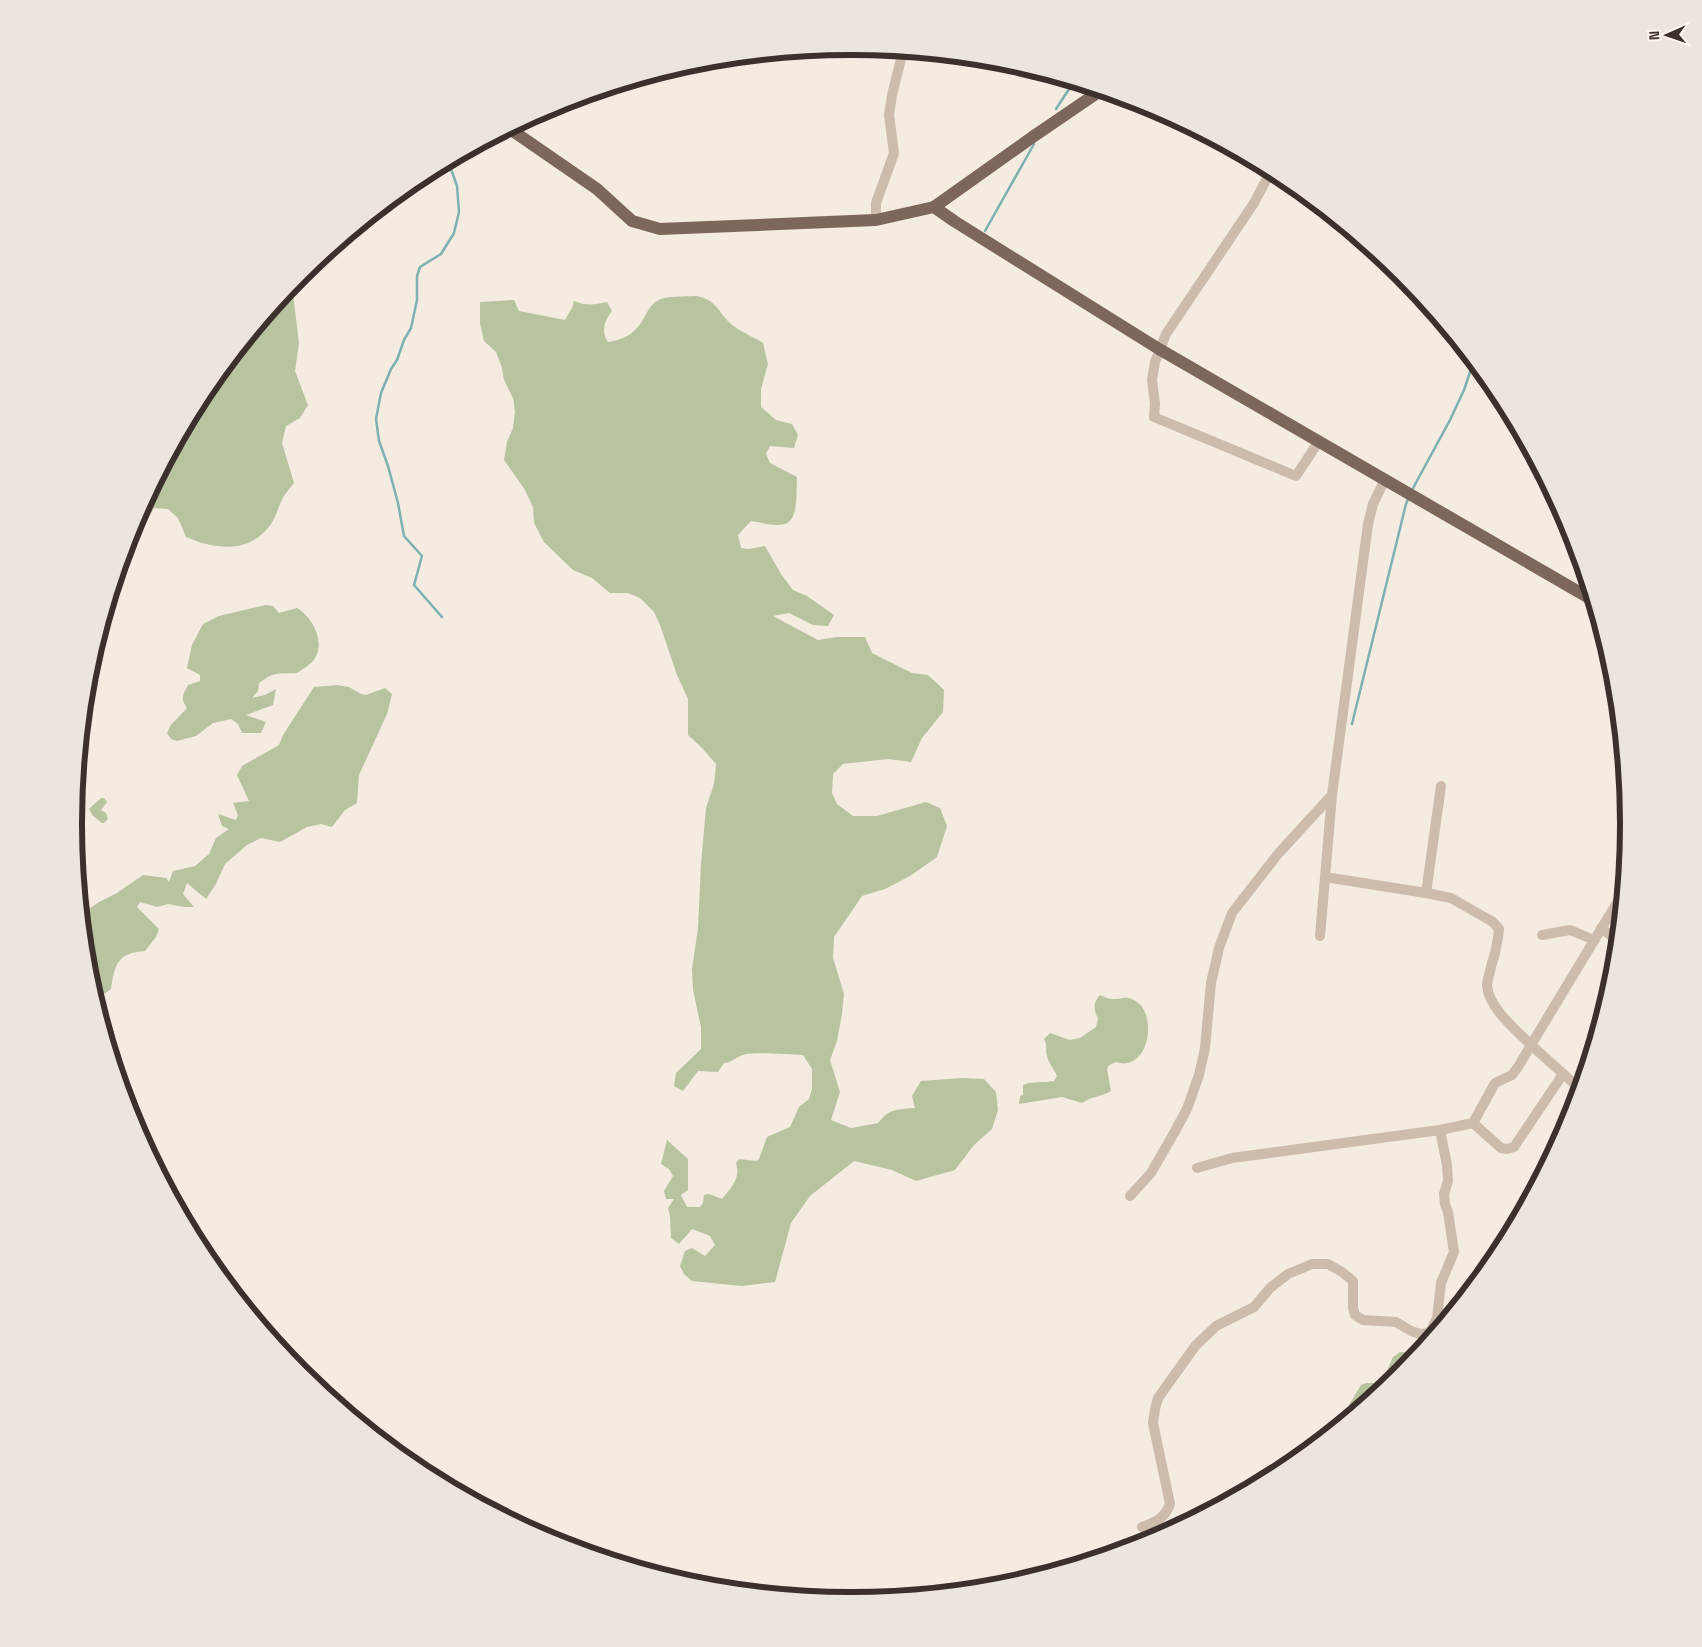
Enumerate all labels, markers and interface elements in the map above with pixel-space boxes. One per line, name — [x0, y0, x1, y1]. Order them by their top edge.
north arrow — [1642, 10, 1692, 60]
text: N — [1645, 30, 1663, 40]

